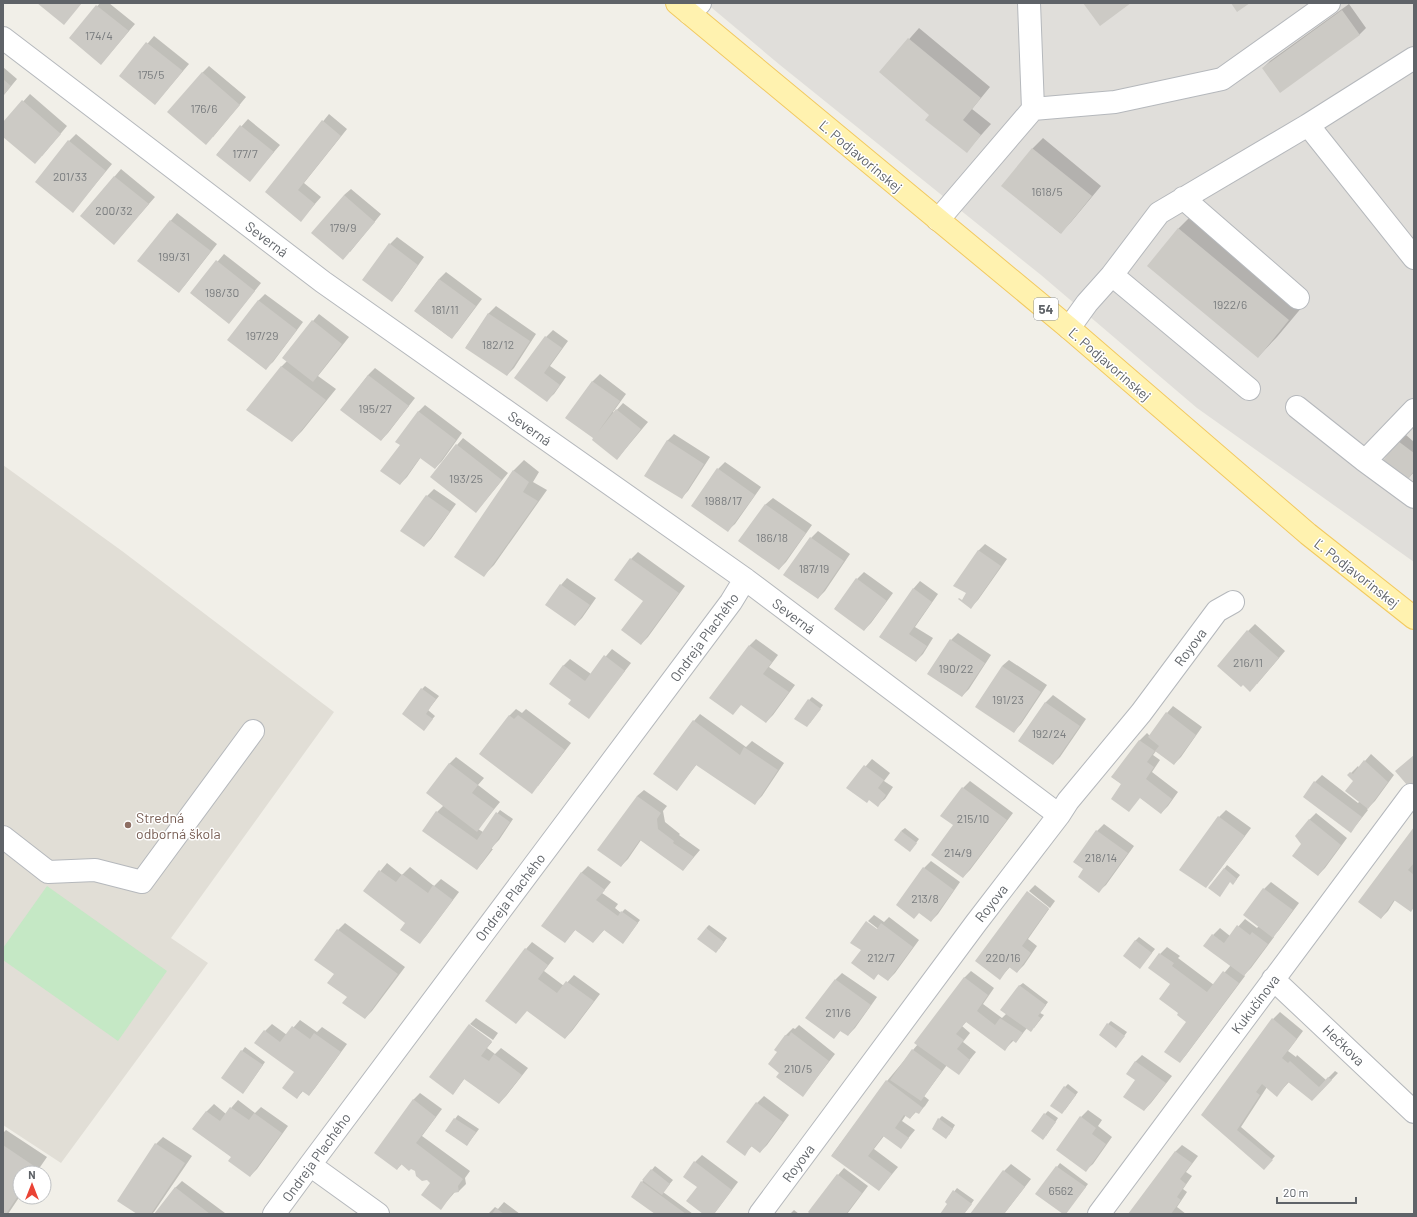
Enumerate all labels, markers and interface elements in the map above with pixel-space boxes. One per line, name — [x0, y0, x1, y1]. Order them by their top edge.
house number: 174/4 — [85, 28, 113, 42]
house number: 175/5 — [137, 67, 165, 81]
house number: 176/6 — [190, 101, 218, 115]
street label: Ľ. Podjavorinskej — [816, 116, 906, 196]
house number: 177/7 — [232, 146, 258, 160]
house number: 201/33 — [53, 169, 87, 183]
house number: 1618/5 — [1031, 184, 1063, 198]
house number: 200/32 — [95, 203, 133, 217]
street label: Severná — [242, 217, 292, 261]
house number: 179/9 — [329, 220, 357, 234]
house number: 199/31 — [158, 249, 190, 263]
house number: 198/30 — [205, 285, 239, 299]
house number: 1922/6 — [1213, 297, 1247, 311]
road number: 54 — [1034, 298, 1058, 320]
house number: 181/11 — [431, 302, 459, 316]
street label: Ľ. Podjavorinskej — [1066, 324, 1154, 404]
house number: 197/29 — [246, 328, 278, 342]
house number: 182/12 — [482, 337, 514, 351]
house number: 195/27 — [358, 401, 392, 415]
street label: Severná — [505, 407, 555, 449]
house number: 193/25 — [449, 471, 483, 485]
house number: 1988/17 — [704, 493, 742, 507]
house number: 186/18 — [756, 530, 788, 544]
street label: Ľ. Podjavorinskej — [1311, 535, 1403, 611]
house number: 187/19 — [799, 561, 829, 575]
street label: Ondreja Plachého — [666, 589, 742, 685]
street label: Severná — [769, 594, 819, 638]
street label: Royova — [1170, 625, 1210, 669]
house number: 216/11 — [1233, 655, 1263, 669]
house number: 190/22 — [939, 661, 973, 675]
house number: 191/23 — [992, 692, 1024, 706]
house number: 192/24 — [1032, 726, 1066, 740]
place label: Stredná odborná škola — [136, 809, 221, 842]
house number: 215/10 — [957, 811, 989, 825]
marker: Stredná odborná škola — [123, 820, 133, 830]
house number: 214/9 — [944, 845, 972, 859]
street label: Ondreja Plachého — [471, 850, 549, 944]
house number: 218/14 — [1085, 850, 1117, 864]
street label: Royova — [971, 881, 1011, 925]
house number: 213/8 — [911, 891, 939, 905]
house number: 212/7 — [867, 950, 895, 964]
house number: 220/16 — [986, 950, 1020, 964]
street label: Kukučínova — [1227, 971, 1283, 1037]
house number: 211/6 — [825, 1005, 851, 1019]
street label: Hečkova — [1320, 1021, 1368, 1069]
house number: 210/5 — [784, 1061, 812, 1075]
street label: Ondreja Plachého — [278, 1109, 354, 1205]
street label: Royova — [778, 1141, 818, 1185]
north arrow — [12, 1165, 52, 1205]
text: N — [28, 1168, 36, 1181]
scale bar — [1277, 1179, 1356, 1205]
house number: 6562 — [1049, 1183, 1073, 1197]
text: 20 m — [1283, 1185, 1309, 1199]

